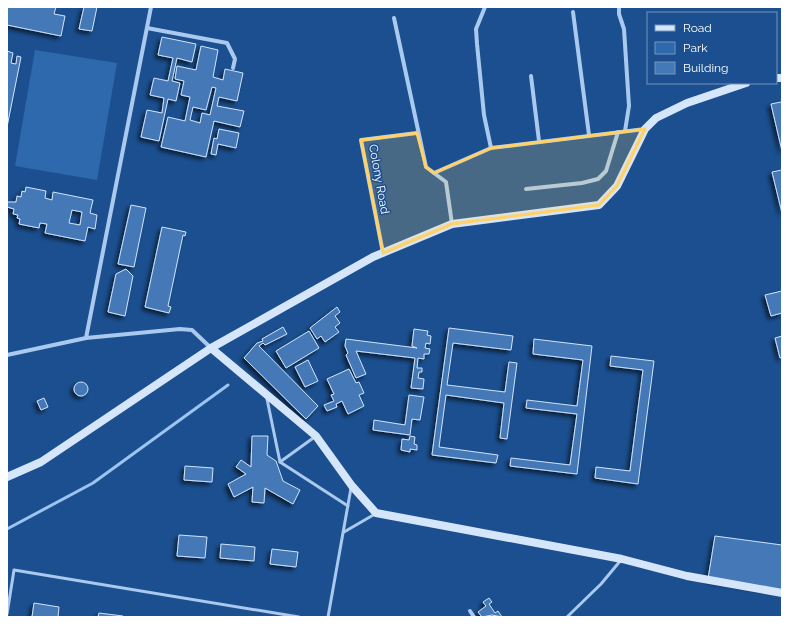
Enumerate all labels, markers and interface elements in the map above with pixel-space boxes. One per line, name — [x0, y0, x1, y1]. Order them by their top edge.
legend — [647, 12, 777, 84]
text: Road — [683, 21, 712, 35]
text: Park — [683, 41, 708, 55]
text: Building — [683, 61, 729, 75]
street label: Colony Road — [366, 143, 392, 215]

